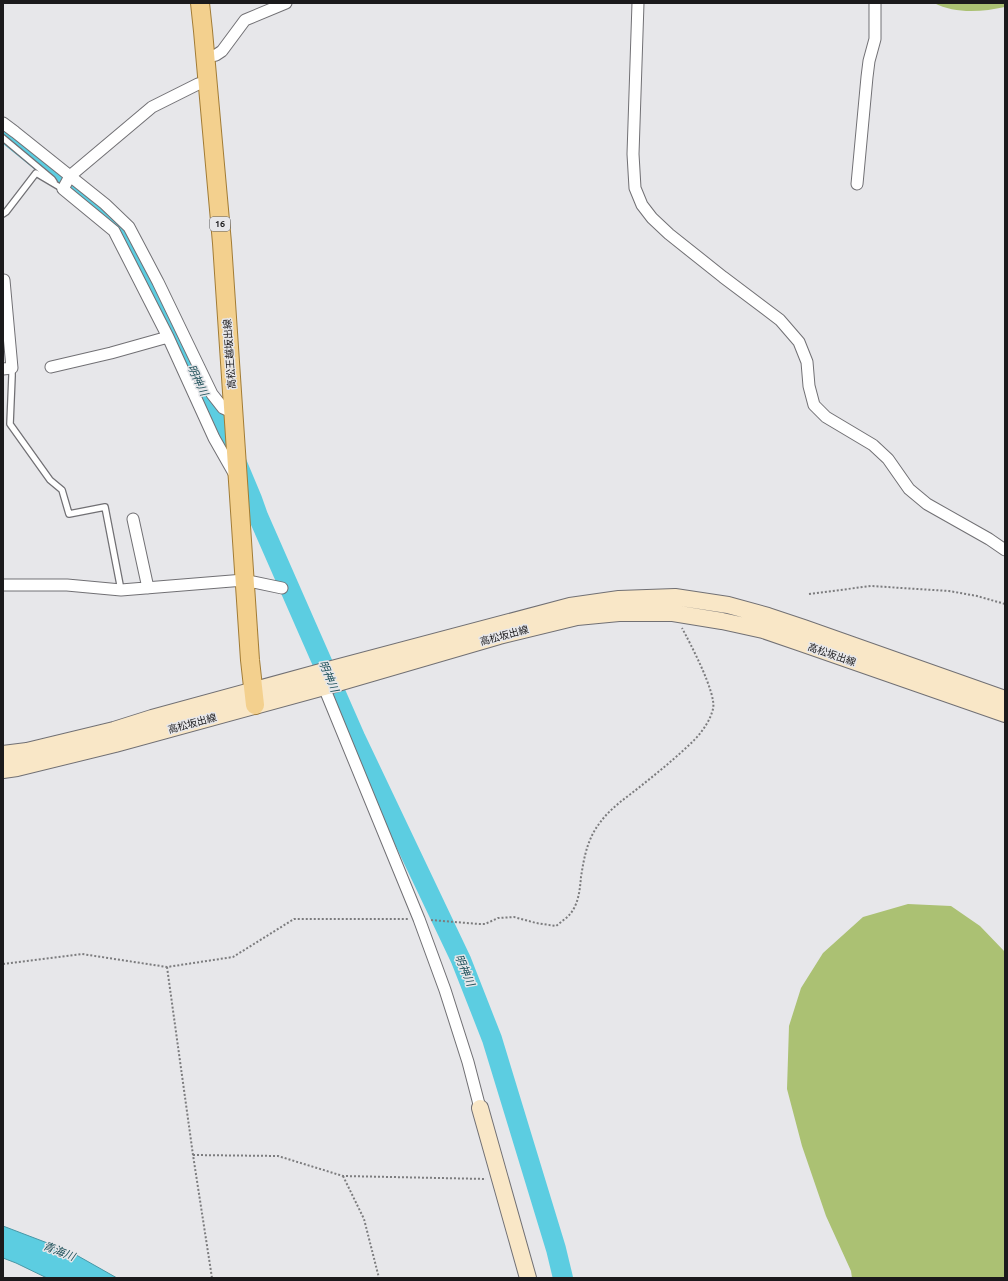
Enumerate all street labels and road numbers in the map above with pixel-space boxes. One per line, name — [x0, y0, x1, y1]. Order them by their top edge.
road number: 16 — [210, 217, 230, 231]
street label: 高松王越坂出線 — [222, 319, 237, 389]
street label: 高松坂出線 — [479, 624, 530, 647]
street label: 高松坂出線 — [806, 641, 857, 668]
street label: 高松坂出線 — [167, 712, 218, 735]

